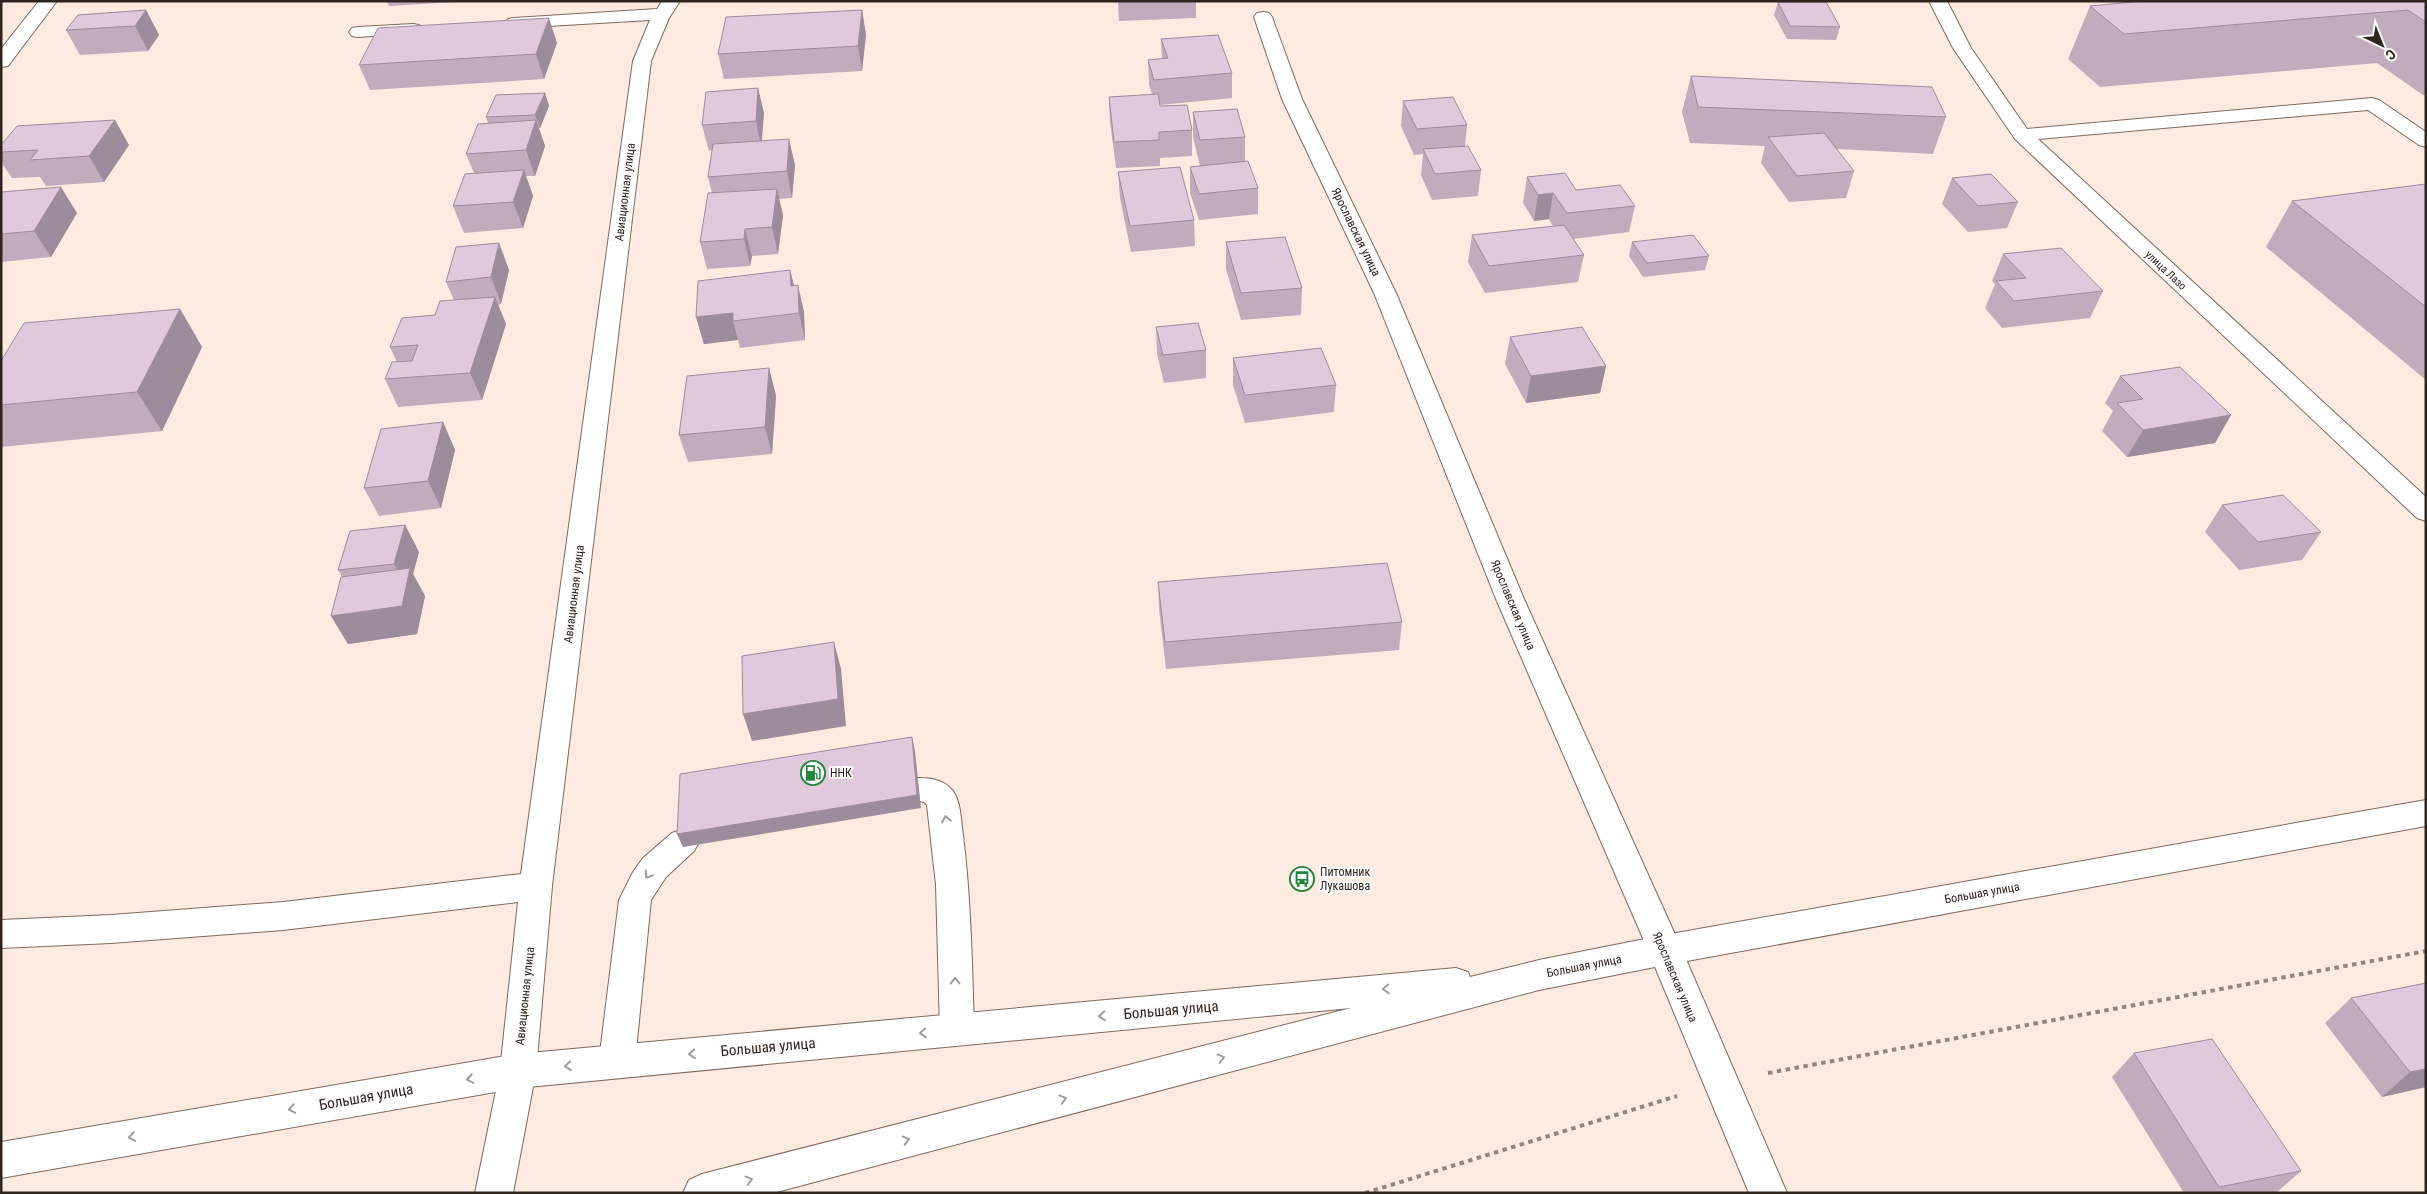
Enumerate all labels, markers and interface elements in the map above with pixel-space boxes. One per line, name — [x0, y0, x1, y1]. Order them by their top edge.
north arrow — [2357, 20, 2407, 70]
text: С — [2382, 46, 2399, 63]
street label: Авиационная улица — [612, 142, 638, 242]
street label: Ярославская улица — [1328, 185, 1384, 279]
street label: улица Лазо — [2142, 248, 2189, 293]
street label: Авиационная улица — [561, 544, 587, 644]
street label: Ярославская улица — [1488, 558, 1538, 653]
fuel station icon: ННК — [800, 760, 826, 786]
place label: ННК — [830, 766, 852, 780]
one-way arrow — [941, 814, 951, 823]
place label: Питомник Лукашова — [1320, 865, 1370, 893]
bus stop icon: Питомник Лукашова — [1289, 866, 1315, 892]
one-way arrow — [645, 869, 654, 879]
street label: Большая улица — [1943, 879, 2021, 907]
street label: Ярославская улица — [1650, 930, 1700, 1025]
street label: Авиационная улица — [513, 946, 537, 1046]
street label: Большая улица — [1545, 952, 1623, 980]
one-way arrow — [950, 976, 961, 984]
one-way arrow — [1382, 984, 1390, 995]
street label: Большая улица — [1123, 997, 1219, 1023]
one-way arrow — [1098, 1010, 1106, 1021]
one-way arrow — [919, 1027, 927, 1038]
street label: Большая улица — [720, 1034, 816, 1060]
one-way arrow — [687, 1048, 695, 1059]
one-way arrow — [1216, 1053, 1225, 1064]
one-way arrow — [564, 1060, 572, 1071]
one-way arrow — [465, 1073, 474, 1083]
street label: Большая улица — [318, 1080, 414, 1114]
one-way arrow — [1059, 1094, 1068, 1105]
one-way arrow — [288, 1104, 297, 1114]
one-way arrow — [128, 1132, 137, 1142]
one-way arrow — [902, 1135, 910, 1145]
one-way arrow — [744, 1176, 752, 1186]

